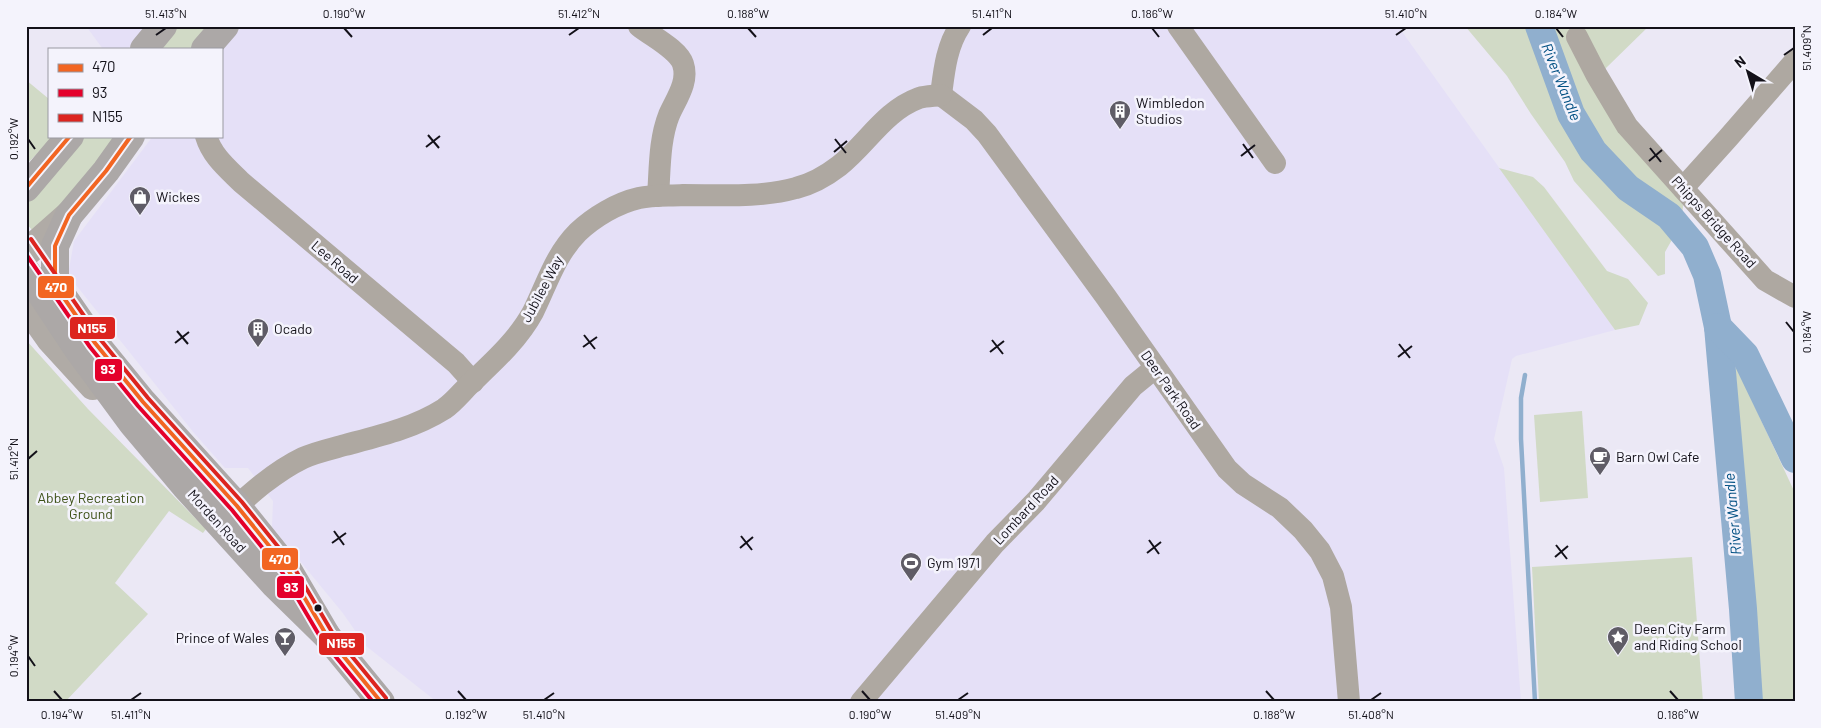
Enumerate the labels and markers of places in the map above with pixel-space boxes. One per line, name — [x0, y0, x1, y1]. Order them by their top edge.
place label: Wimbledon Studios — [1136, 94, 1205, 127]
building icon: Wimbledon Studios — [1108, 99, 1132, 130]
shop icon: Wickes — [128, 185, 152, 216]
place label: Wickes — [156, 188, 200, 205]
building icon: Ocado — [246, 317, 270, 348]
place label: Ocado — [274, 320, 312, 337]
cafe icon: Barn Owl Cafe — [1588, 445, 1612, 476]
place label: Barn Owl Cafe — [1616, 448, 1699, 465]
sports icon: Gym 1971 — [899, 551, 923, 582]
place label: Gym 1971 — [927, 554, 980, 571]
unlabelled marker — [313, 603, 323, 613]
place label: Deen City Farm and Riding School — [1634, 620, 1742, 653]
place icon: Deen City Farm and Riding School — [1606, 625, 1630, 656]
bar icon: Prince of Wales — [273, 626, 297, 657]
place label: Prince of Wales — [176, 629, 269, 646]

